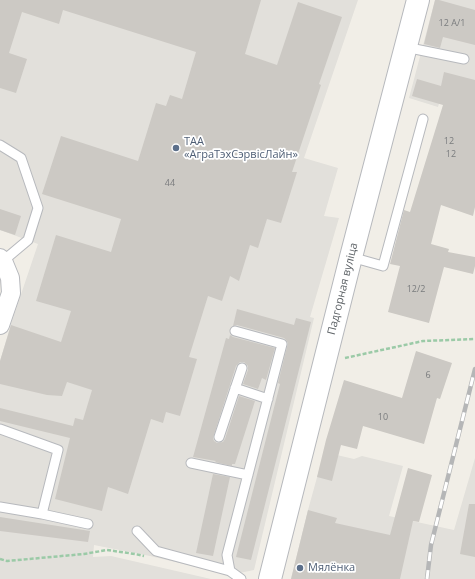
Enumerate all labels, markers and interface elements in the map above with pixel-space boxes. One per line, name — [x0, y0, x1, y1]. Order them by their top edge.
house number: 12 А/1 — [439, 18, 465, 28]
place label: ТАА «АграТэхСэрвісЛайн» — [184, 135, 298, 161]
house number: 12 — [444, 136, 454, 146]
marker: ТАА «АграТэхСэрвісЛайн» — [171, 143, 181, 153]
house number: 12 — [446, 149, 456, 159]
house number: 44 — [165, 178, 175, 188]
street label: Падгорная вуліца — [325, 242, 361, 336]
house number: 12/2 — [407, 284, 425, 294]
house number: 6 — [425, 370, 431, 380]
house number: 10 — [378, 412, 388, 422]
place label: Мялёнка — [308, 561, 355, 575]
marker: Мялёнка — [295, 563, 305, 573]

